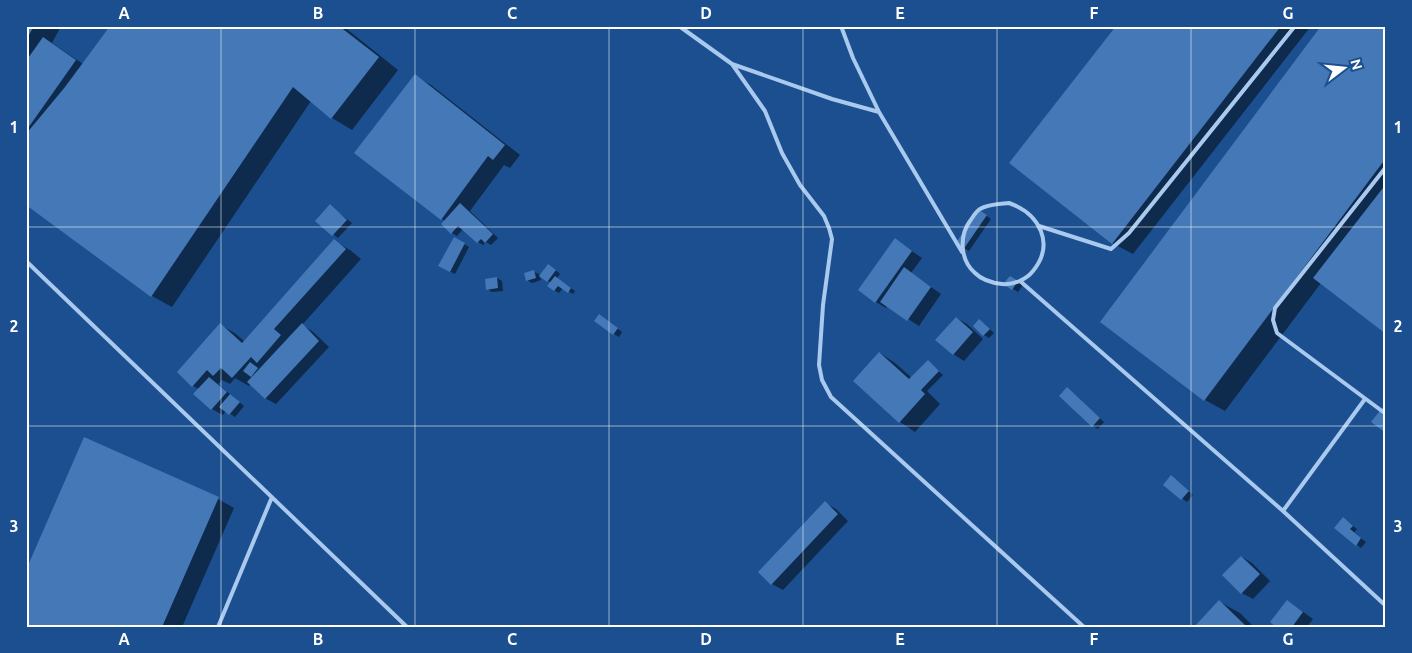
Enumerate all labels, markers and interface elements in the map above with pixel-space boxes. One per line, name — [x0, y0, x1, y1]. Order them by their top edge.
text: A — [118, 4, 130, 22]
text: B — [313, 4, 323, 22]
text: C — [507, 4, 517, 22]
text: D — [700, 4, 712, 22]
text: E — [895, 4, 905, 22]
text: F — [1090, 4, 1099, 22]
text: G — [1282, 4, 1294, 22]
north arrow — [1320, 42, 1370, 92]
text: N — [1347, 57, 1366, 72]
text: 1 — [9, 118, 19, 136]
text: 1 — [1393, 118, 1403, 136]
text: 2 — [9, 317, 19, 335]
text: 2 — [1393, 317, 1403, 335]
text: 3 — [9, 517, 19, 535]
text: 3 — [1393, 517, 1403, 535]
text: A — [118, 630, 130, 648]
text: B — [313, 630, 323, 648]
text: C — [507, 630, 517, 648]
text: D — [700, 630, 712, 648]
text: E — [895, 630, 905, 648]
text: F — [1090, 630, 1099, 648]
text: G — [1282, 630, 1294, 648]

